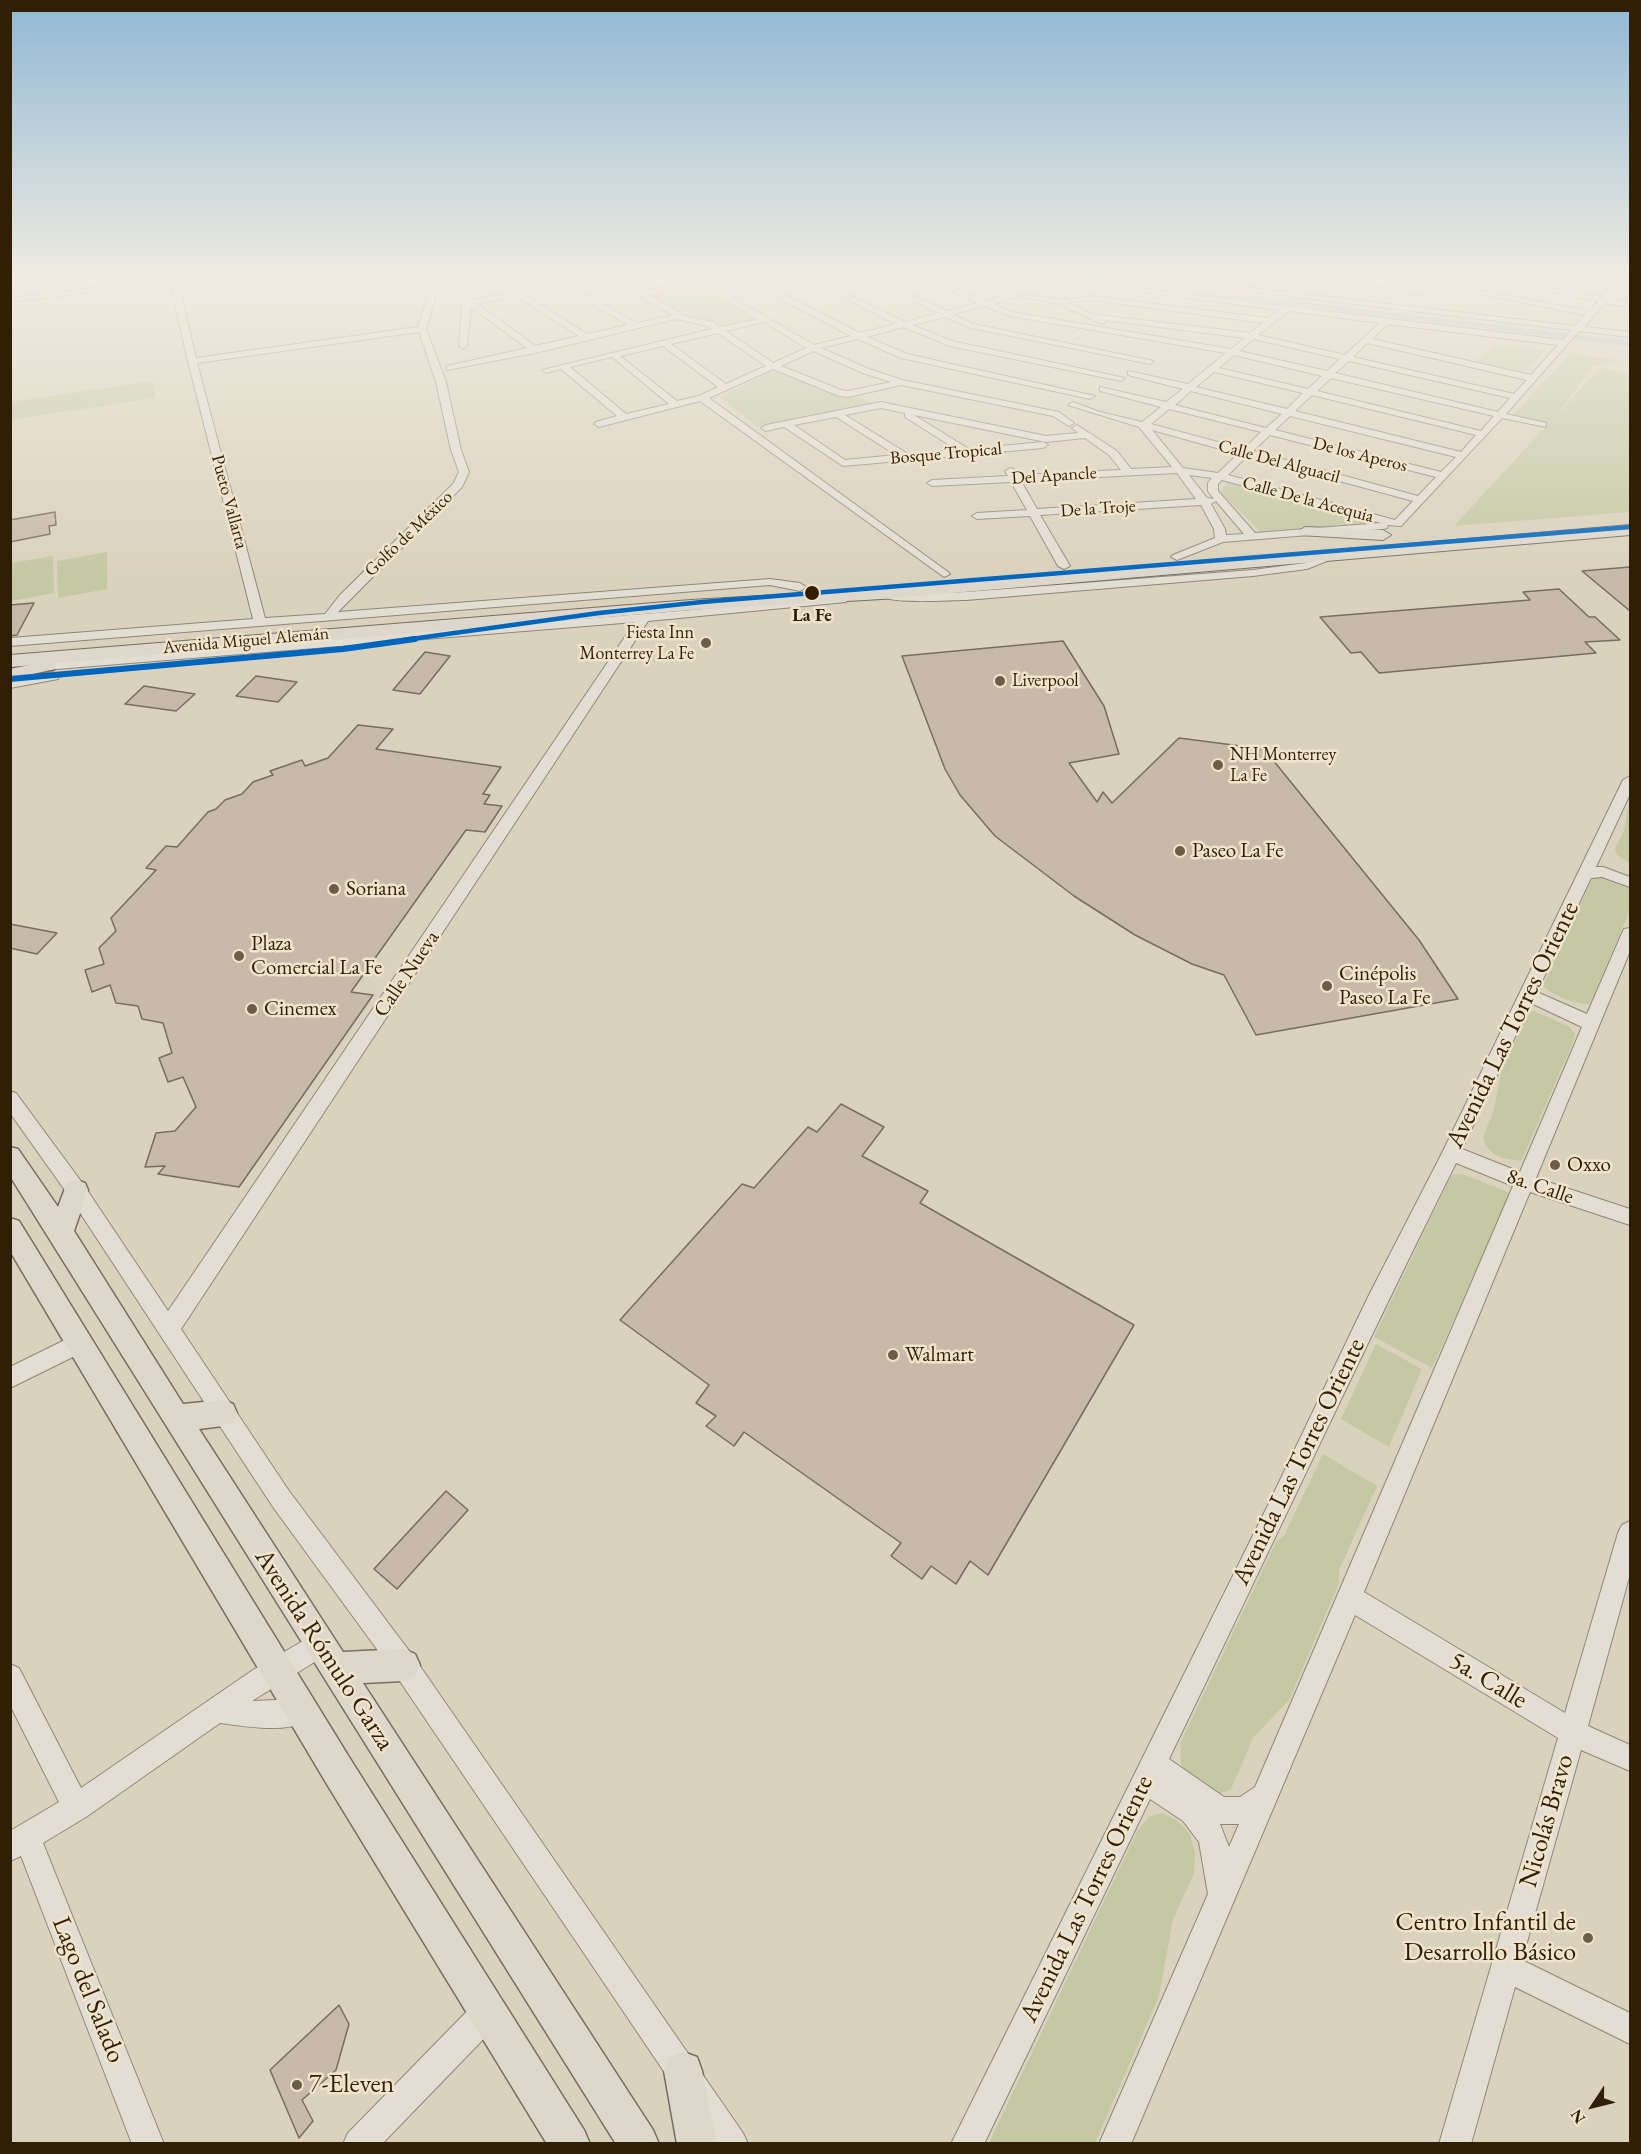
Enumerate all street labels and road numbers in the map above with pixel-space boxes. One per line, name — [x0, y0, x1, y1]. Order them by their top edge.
street label: De los Aperos — [1311, 433, 1409, 477]
street label: Calle Del Alguacil — [1216, 435, 1342, 489]
street label: Bosque Tropical — [889, 438, 1003, 470]
street label: Pueto Vallarta — [206, 452, 252, 552]
street label: Del Apancle — [1011, 462, 1097, 490]
street label: Calle De la Acequia — [1240, 472, 1376, 528]
street label: Golfo de México — [360, 487, 458, 581]
street label: De la Troje — [1060, 496, 1136, 522]
street label: Avenida Miguel Alemán — [162, 623, 330, 659]
street label: Avenida Las Torres Oriente — [1440, 896, 1586, 1154]
street label: Calle Nueva — [369, 926, 445, 1022]
street label: 8a. Calle — [1503, 1164, 1577, 1210]
street label: Avenida Las Torres Oriente — [1226, 1333, 1372, 1591]
street label: Avenida Rómulo Garza — [247, 1543, 401, 1757]
street label: 5a. Calle — [1443, 1646, 1533, 1716]
street label: Nicolás Bravo — [1513, 1751, 1581, 1891]
street label: Avenida Las Torres Oriente — [1014, 1770, 1160, 2028]
street label: Lago del Salado — [45, 1912, 131, 2068]

